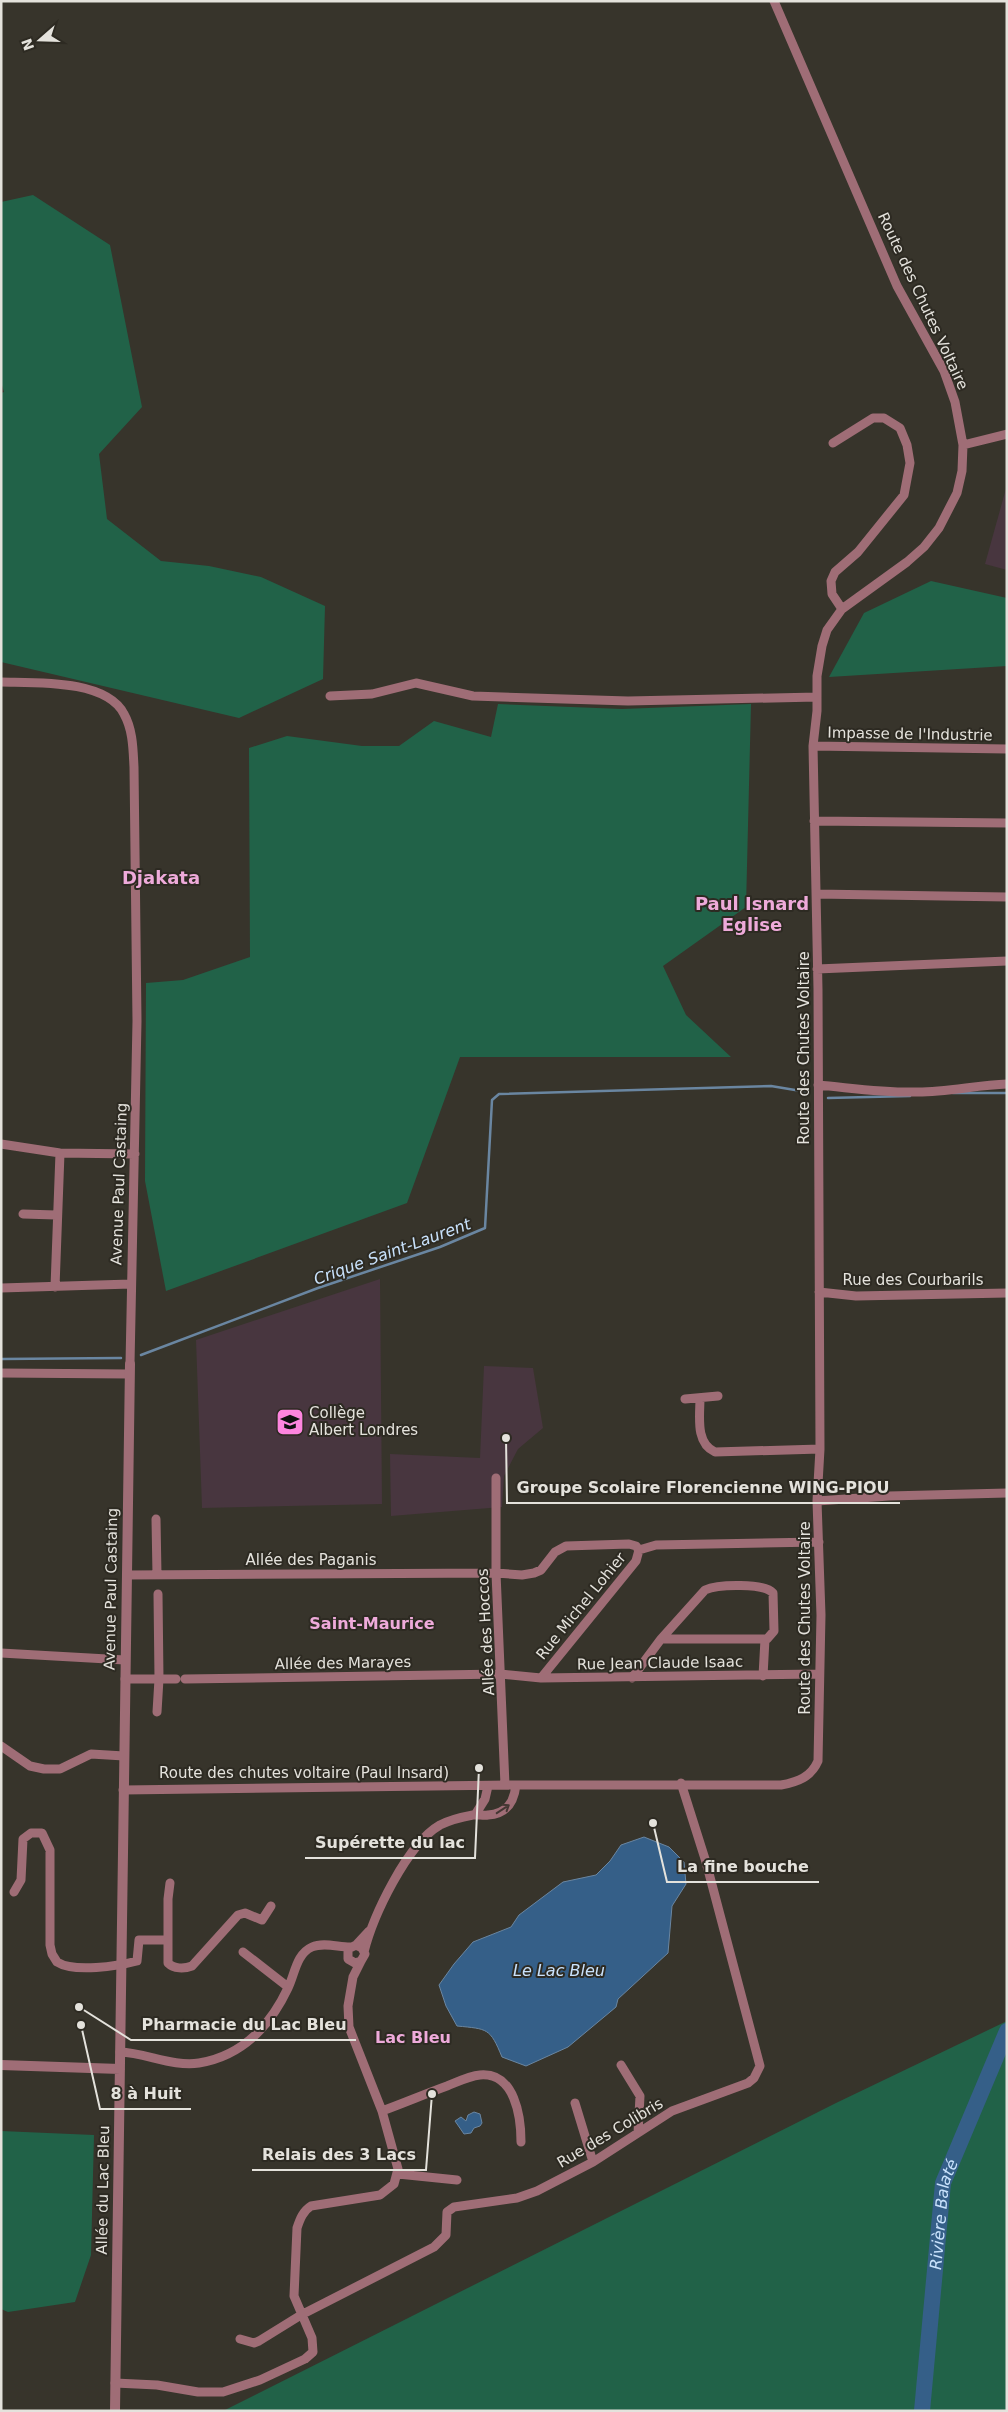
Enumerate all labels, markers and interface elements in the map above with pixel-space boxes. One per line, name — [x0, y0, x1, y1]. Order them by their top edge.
north arrow — [15, 15, 65, 65]
text: N — [18, 36, 37, 53]
street label: Route des Chutes Voltaire — [874, 209, 972, 393]
street label: Impasse de l'Industrie — [827, 724, 993, 744]
district label: Djakata — [122, 867, 200, 888]
district label: Paul Isnard Eglise — [695, 893, 809, 935]
street label: Route des Chutes Voltaire — [795, 951, 813, 1145]
street label: Avenue Paul Castaing — [107, 1103, 131, 1265]
water label: Crique Saint-Laurent — [311, 1214, 474, 1289]
street label: Rue des Courbarils — [843, 1271, 984, 1289]
place label: Collège Albert Londres — [309, 1404, 418, 1439]
school or university icon: Collège Albert Londres — [275, 1407, 305, 1437]
callout: Groupe Scolaire Florencienne WING-PIOU — [507, 1472, 900, 1503]
text: Groupe Scolaire Florencienne WING-PIOU — [517, 1478, 889, 1497]
street label: Avenue Paul Castaing — [101, 1508, 121, 1670]
street label: Route des Chutes Voltaire — [796, 1521, 814, 1715]
street label: Rue Michel Lohier — [532, 1548, 630, 1663]
street label: Allée des Paganis — [246, 1551, 377, 1569]
street label: Allée des Hoccos — [474, 1568, 498, 1696]
district label: Saint-Maurice — [309, 1614, 435, 1633]
street label: Allée des Marayes — [275, 1653, 412, 1673]
street label: Rue Jean Claude Isaac — [577, 1653, 743, 1673]
street label: Route des chutes voltaire (Paul Insard) — [159, 1764, 449, 1782]
one-way arrow — [496, 1804, 510, 1814]
callout: Supérette du lac — [305, 1827, 475, 1858]
text: Supérette du lac — [315, 1833, 465, 1852]
callout: La fine bouche — [667, 1851, 819, 1882]
text: La fine bouche — [677, 1857, 809, 1876]
water label: Le Lac Bleu — [513, 1961, 605, 1980]
callout: Pharmacie du Lac Bleu — [131, 2009, 356, 2040]
text: Pharmacie du Lac Bleu — [141, 2015, 347, 2034]
district label: Lac Bleu — [375, 2028, 451, 2047]
callout: 8 à Huit — [100, 2078, 191, 2109]
text: 8 à Huit — [111, 2084, 182, 2103]
street label: Rue des Colibris — [554, 2094, 666, 2172]
street label: Allée du Lac Bleu — [93, 2125, 113, 2255]
callout: Relais des 3 Lacs — [252, 2139, 426, 2170]
text: Relais des 3 Lacs — [262, 2145, 416, 2164]
water label: Rivière Balaté — [926, 2156, 962, 2271]

